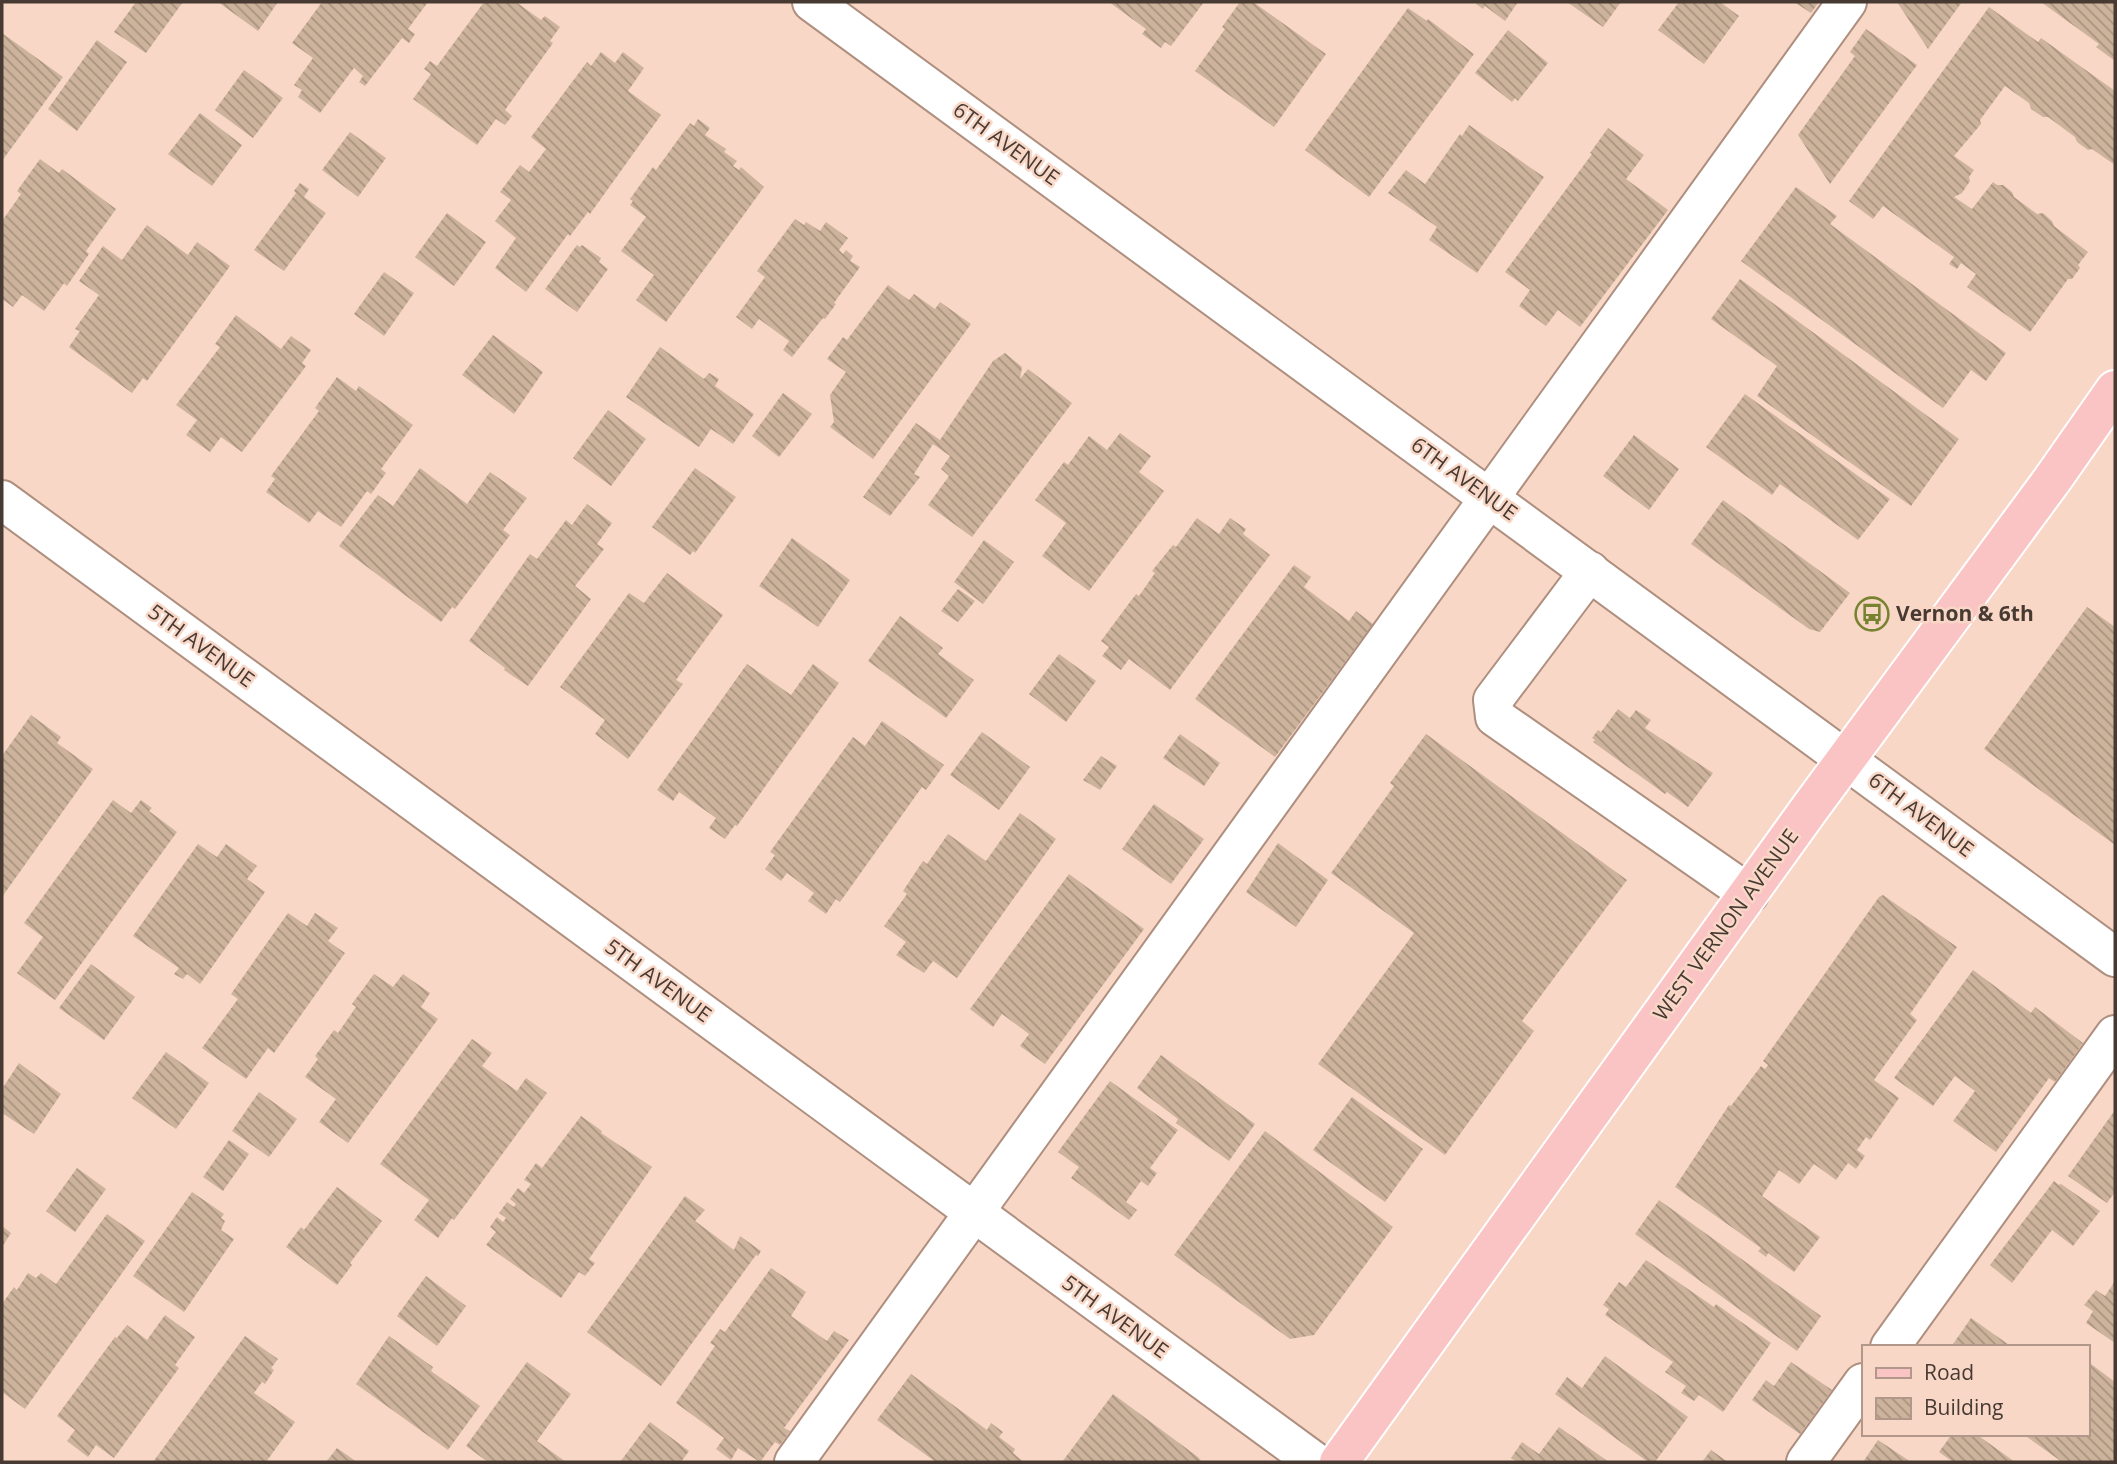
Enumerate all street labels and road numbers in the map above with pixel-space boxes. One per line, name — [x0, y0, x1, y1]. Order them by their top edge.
street label: 6TH AVENUE — [948, 95, 1065, 191]
street label: 6TH AVENUE — [1406, 430, 1523, 526]
street label: 5TH AVENUE — [143, 597, 260, 693]
street label: 6TH AVENUE — [1863, 765, 1980, 863]
street label: WEST VERNON AVENUE — [1646, 823, 1804, 1026]
street label: 5TH AVENUE — [600, 932, 717, 1028]
street label: 5TH AVENUE — [1057, 1268, 1174, 1364]

